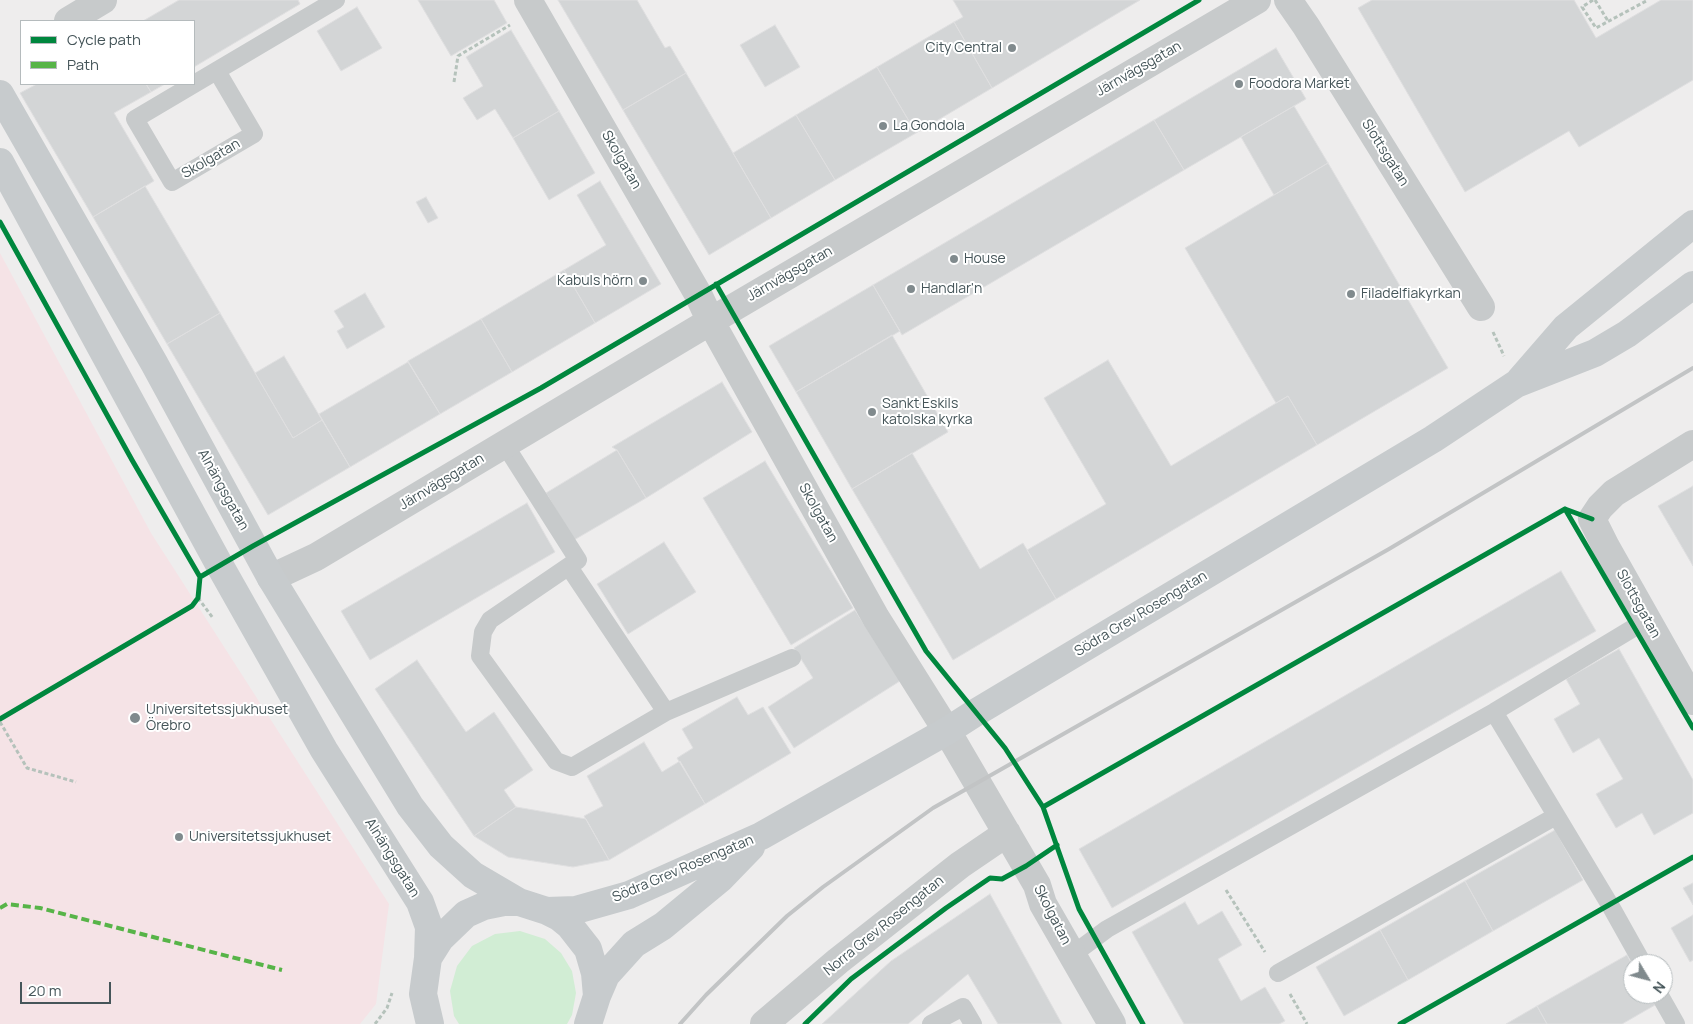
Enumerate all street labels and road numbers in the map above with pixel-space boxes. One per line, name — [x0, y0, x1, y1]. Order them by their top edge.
street label: Järnvägsgatan — [1093, 38, 1185, 100]
street label: Slottsgatan — [1358, 116, 1412, 190]
street label: Skolgatan — [598, 128, 644, 192]
street label: Skolgatan — [179, 136, 243, 182]
street label: Järnvägsgatan — [744, 243, 836, 305]
street label: Alnängsgatan — [194, 447, 252, 533]
street label: Järnvägsgatan — [397, 450, 487, 514]
street label: Skolgatan — [795, 481, 841, 545]
street label: Slottsgatan — [1612, 567, 1664, 641]
street label: Södra Grev Rosengatan — [1072, 568, 1210, 660]
street label: Alnängsgatan — [361, 815, 423, 901]
street label: Södra Grev Rosengatan — [610, 832, 756, 906]
street label: Norra Grev Rosengatan — [821, 872, 947, 980]
street label: Skolgatan — [1030, 882, 1074, 948]

